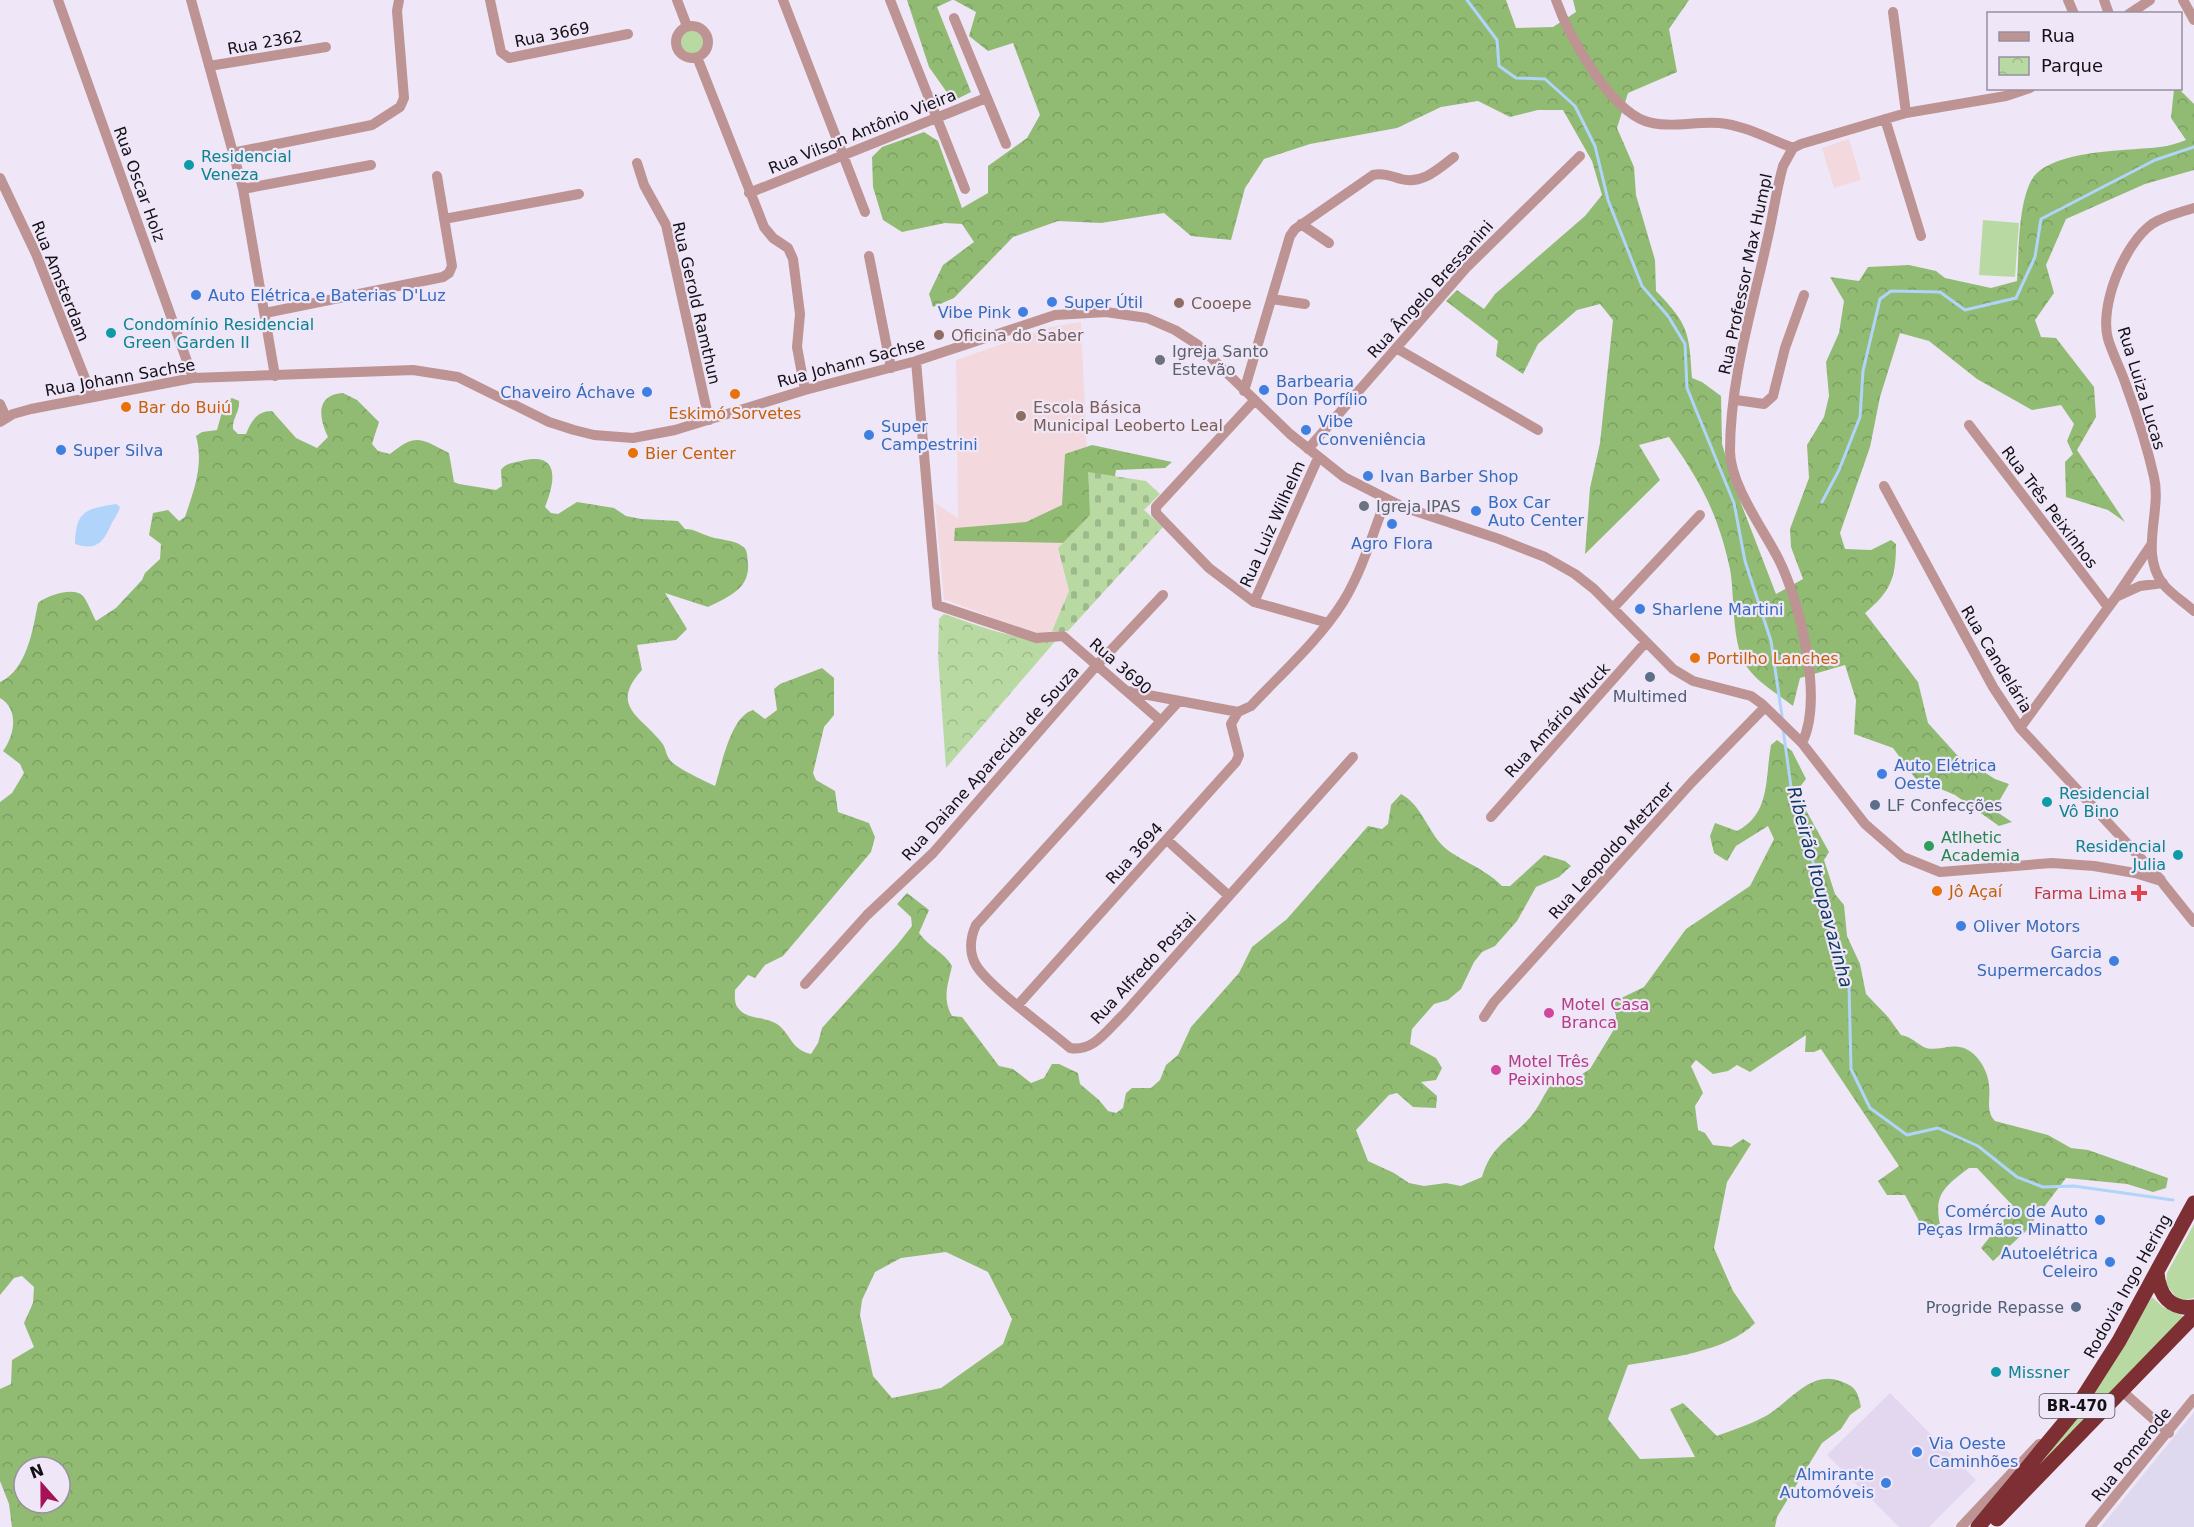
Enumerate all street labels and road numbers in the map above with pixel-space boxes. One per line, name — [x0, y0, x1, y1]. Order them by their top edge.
street label: Rua 3669 — [513, 18, 591, 51]
street label: Rua 2362 — [226, 27, 304, 58]
street label: Rua Vilson Antônio Vieira — [766, 85, 959, 178]
street label: Rua Oscar Holz — [110, 124, 169, 244]
street label: Rua Professor Max Humpl — [1715, 172, 1776, 376]
street label: Rua Ângelo Bressanini — [1364, 217, 1497, 362]
street label: Rua Amsterdam — [28, 218, 93, 344]
street label: Rua Gerold Ramthun — [669, 220, 724, 386]
street label: Rua Luiza Lucas — [2114, 324, 2169, 452]
street label: Rua Johann Sachse — [775, 334, 927, 391]
street label: Rua Johann Sachse — [43, 355, 197, 400]
street label: Rua Três Peixinhos — [1997, 442, 2102, 572]
street label: Rua Luiz Wilhelm — [1236, 458, 1309, 590]
street label: Rua Candelária — [1957, 602, 2036, 716]
street label: Rua 3690 — [1086, 634, 1156, 699]
street label: Rua Amário Wruck — [1501, 659, 1614, 782]
street label: Rua Daiane Aparecida de Souza — [898, 662, 1083, 865]
street label: Rua Leopoldo Metzner — [1545, 778, 1678, 923]
street label: Rua 3694 — [1102, 819, 1167, 888]
street label: Rua Alfredo Postai — [1087, 909, 1200, 1028]
street label: Rodovia Ingo Hering — [2080, 1211, 2175, 1362]
road number: BR-470 — [2040, 1394, 2114, 1418]
street label: Rua Pomerode — [2088, 1403, 2175, 1505]

